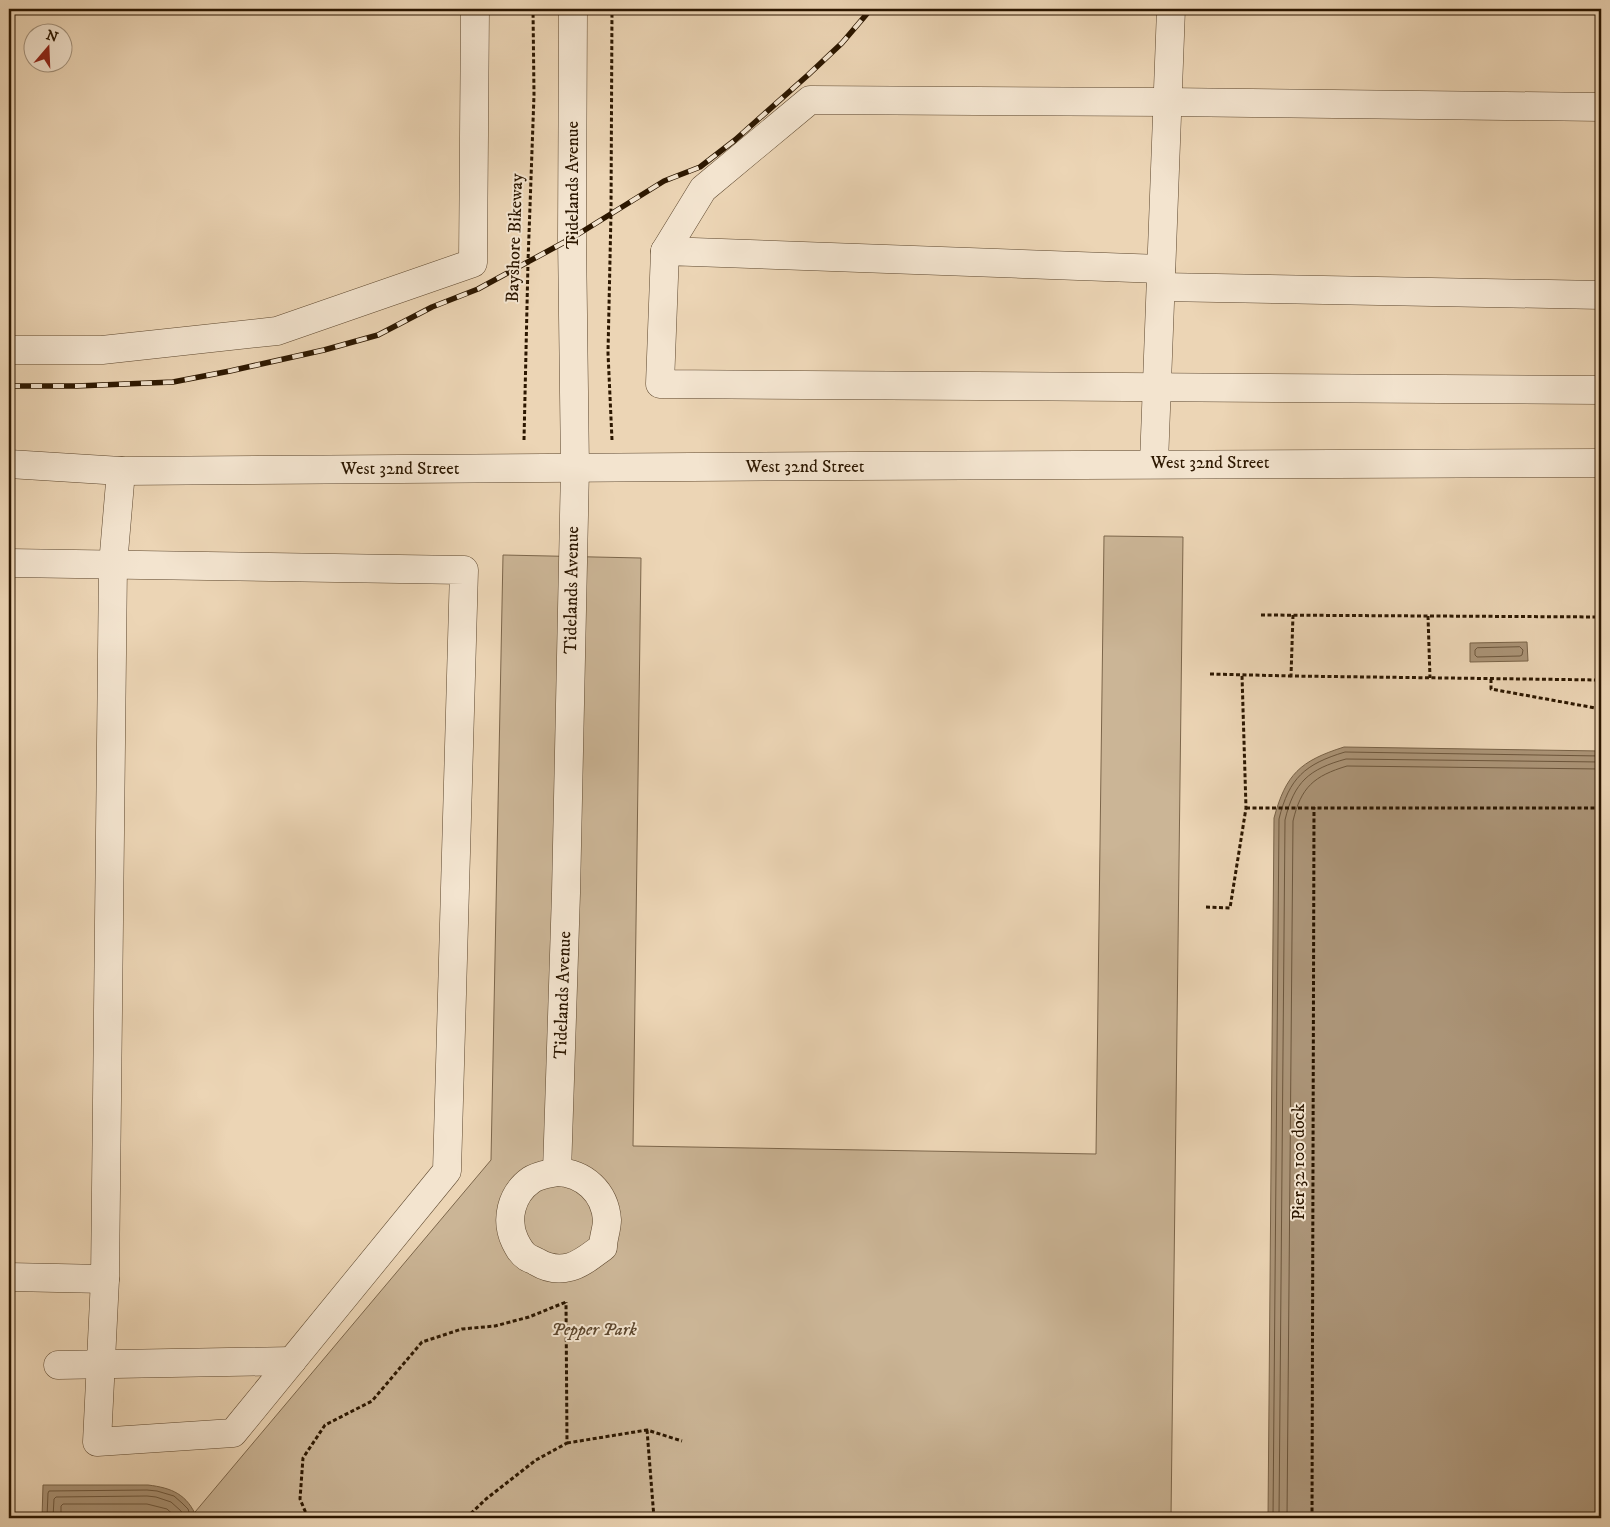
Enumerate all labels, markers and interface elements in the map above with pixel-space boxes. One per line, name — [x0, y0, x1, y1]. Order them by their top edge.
north arrow — [22, 22, 72, 72]
text: N — [44, 26, 61, 47]
street label: Tidelands Avenue — [562, 121, 584, 249]
street label: Bayshore Bikeway — [502, 173, 528, 303]
street label: West 32nd Street — [1149, 452, 1270, 474]
street label: West 32nd Street — [744, 456, 865, 478]
street label: West 32nd Street — [339, 458, 460, 480]
street label: Tidelands Avenue — [560, 526, 584, 654]
street label: Tidelands Avenue — [550, 931, 576, 1059]
street label: Pier 32 100 dock — [1288, 1104, 1310, 1220]
park label: Pepper Park — [551, 1319, 637, 1341]

